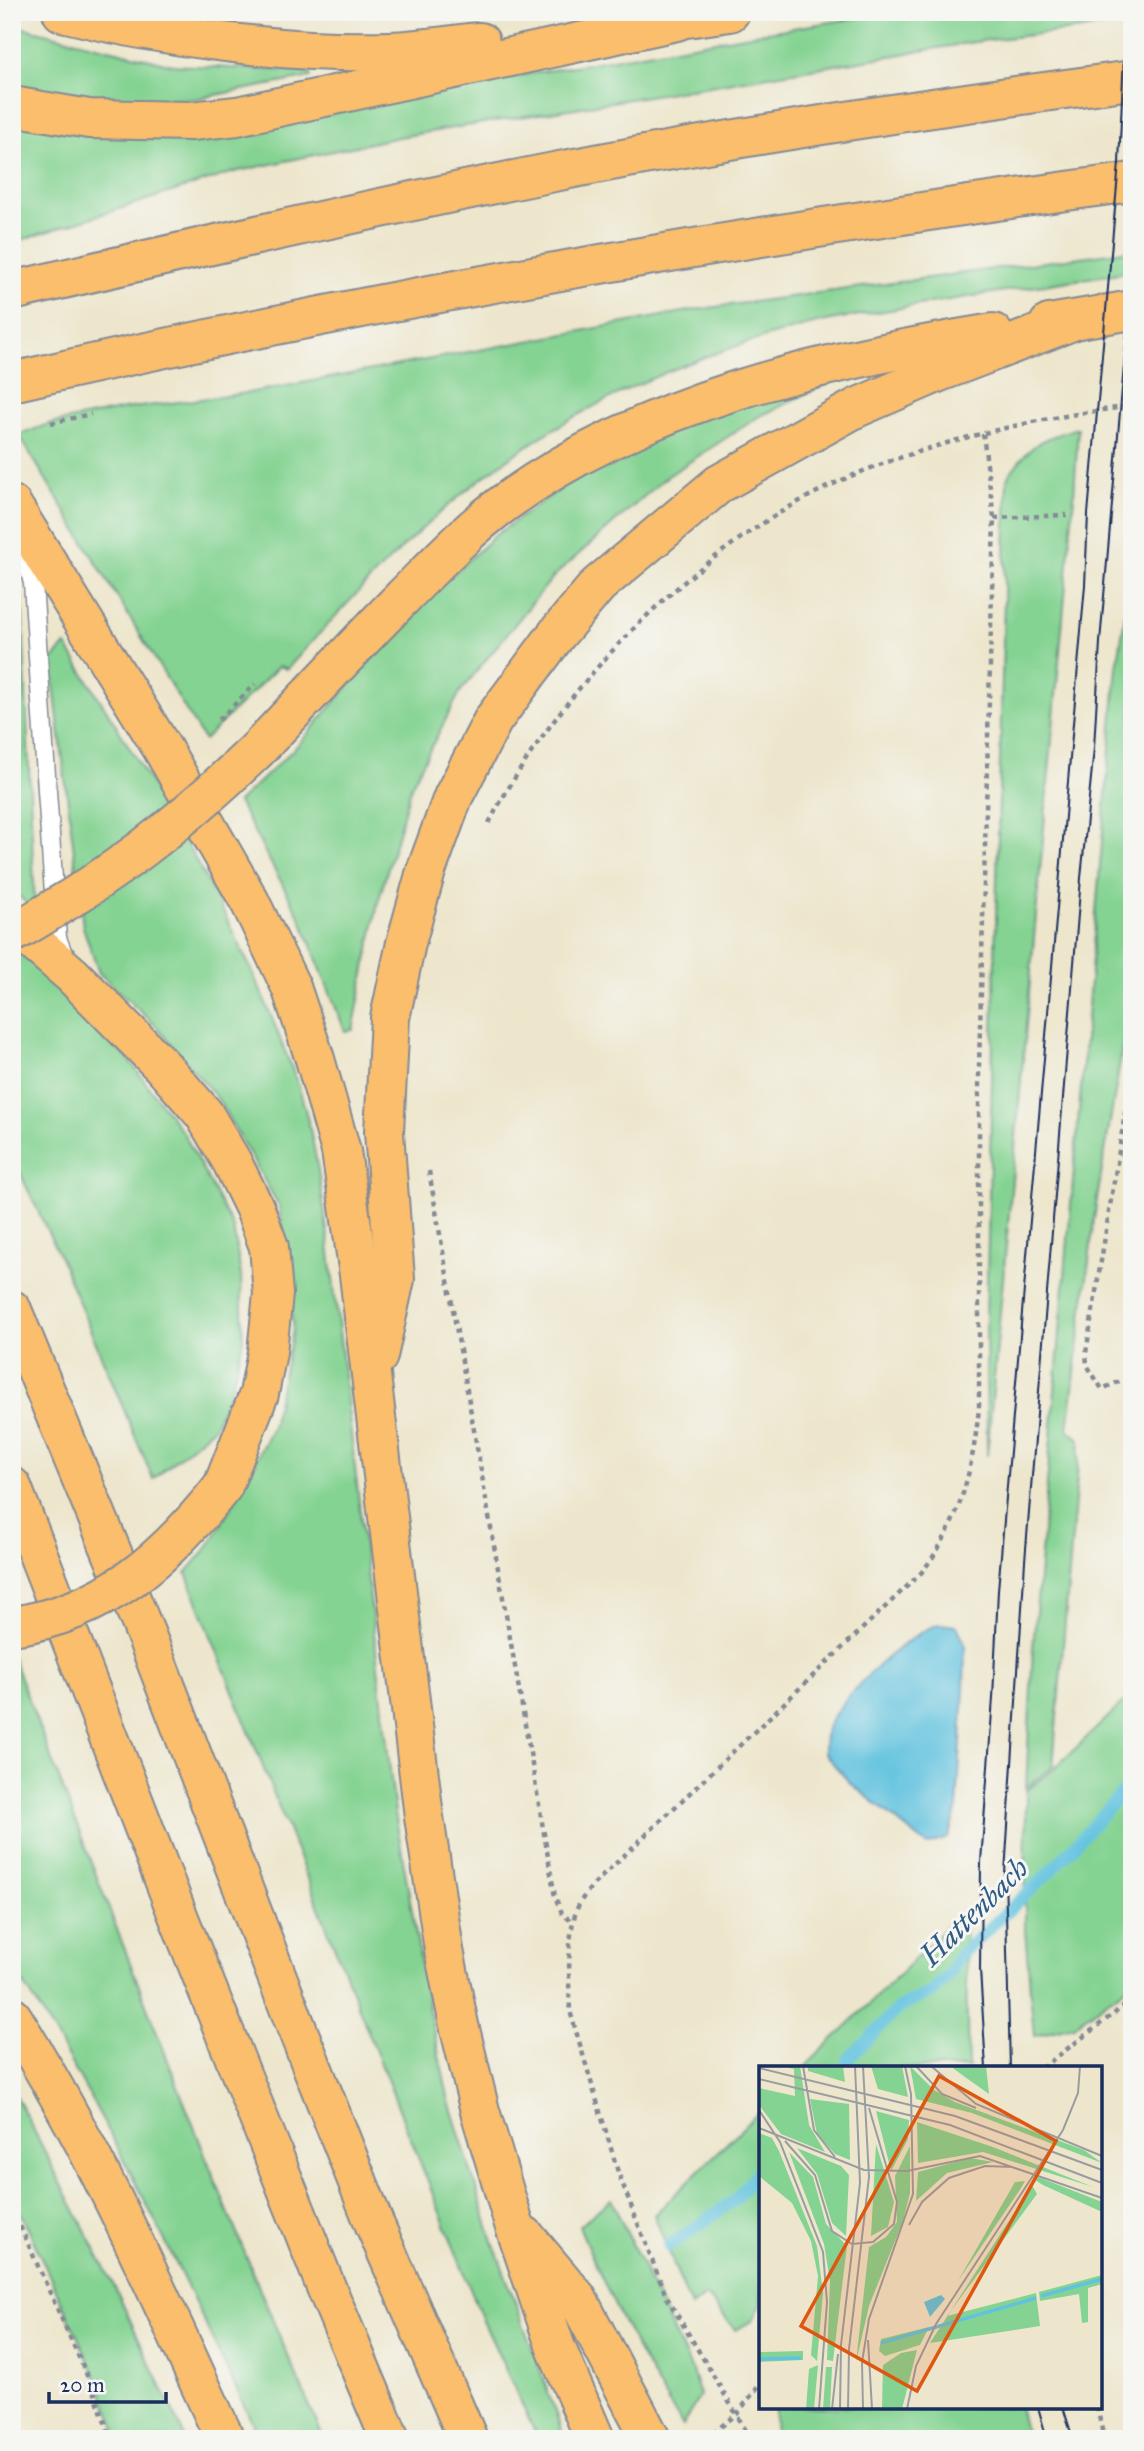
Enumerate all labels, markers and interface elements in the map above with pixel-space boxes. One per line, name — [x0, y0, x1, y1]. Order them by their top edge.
water label: Hattenbach — [912, 1850, 1036, 1974]
inset map — [759, 2066, 1102, 2409]
scale bar — [49, 2360, 166, 2404]
text: 20 m — [60, 2372, 105, 2398]

